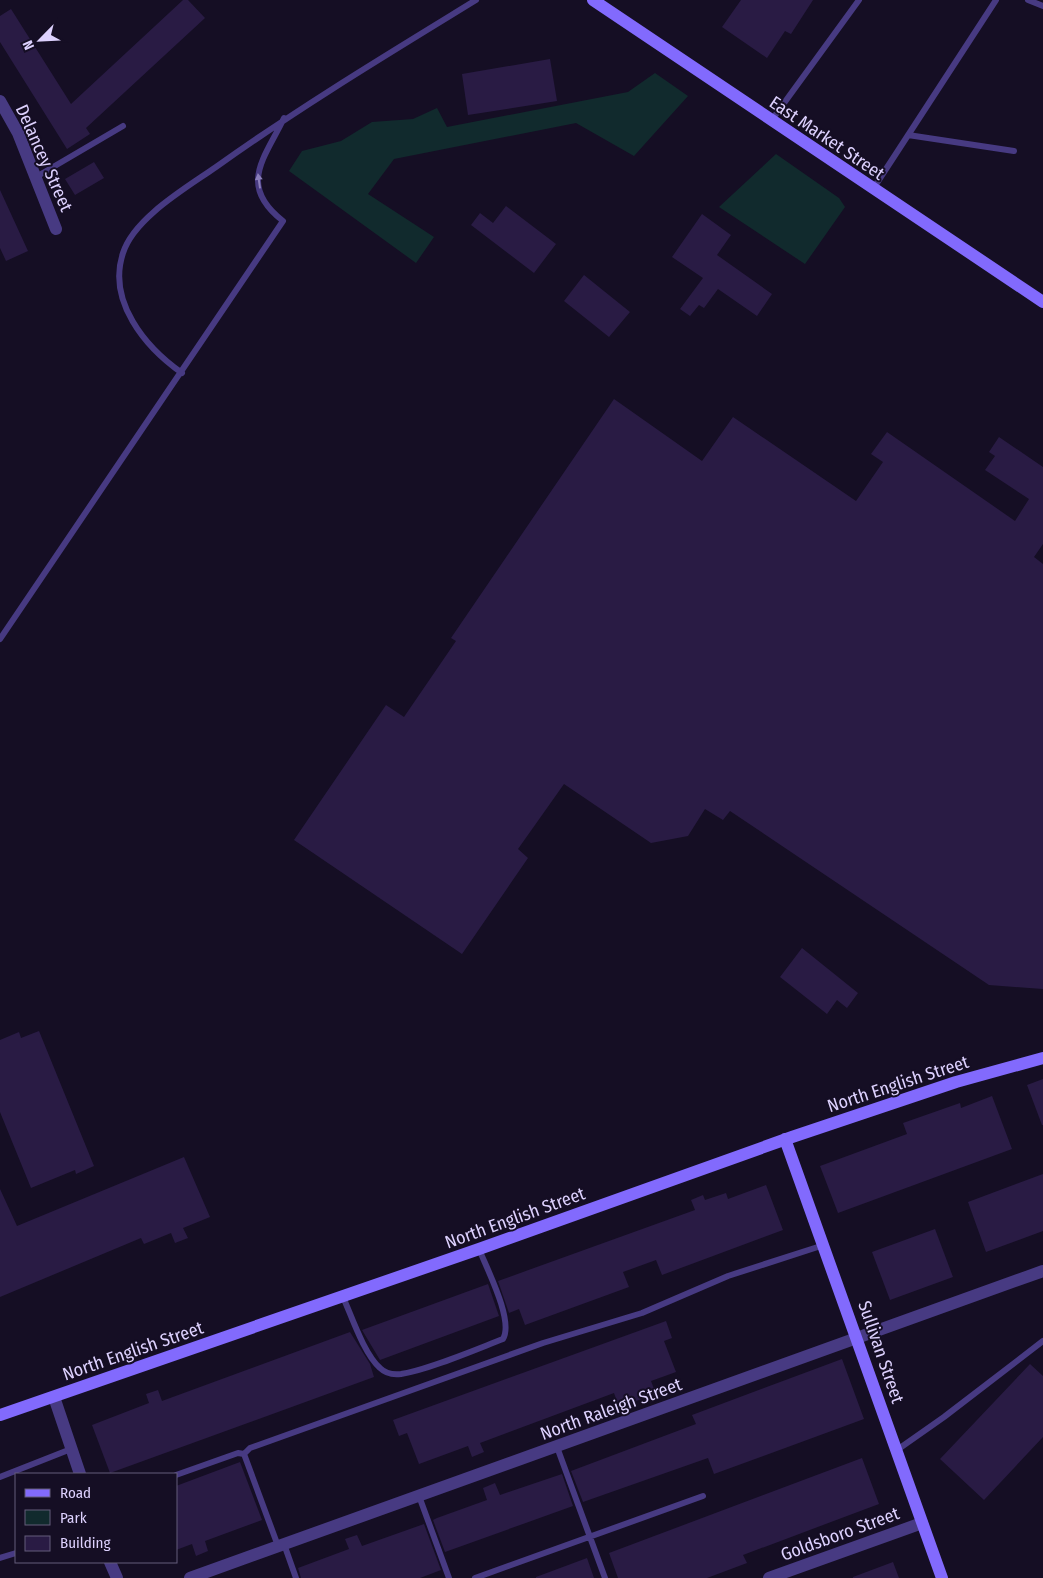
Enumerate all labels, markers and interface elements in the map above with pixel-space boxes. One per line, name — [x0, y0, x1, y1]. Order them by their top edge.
north arrow — [15, 15, 65, 65]
text: N — [19, 38, 38, 52]
street label: East Market Street — [765, 91, 889, 185]
street label: Delancey Street — [11, 101, 77, 215]
one-way arrow — [255, 173, 263, 189]
street label: North English Street — [824, 1051, 972, 1117]
street label: North English Street — [442, 1182, 588, 1254]
street label: Sullivan Street — [853, 1298, 909, 1406]
street label: North English Street — [60, 1317, 206, 1385]
street label: North Raleigh Street — [537, 1373, 685, 1445]
legend — [15, 1473, 178, 1563]
text: Road — [60, 1484, 91, 1502]
street label: Goldsboro Street — [778, 1502, 902, 1566]
text: Park — [60, 1509, 87, 1527]
text: Building — [60, 1534, 111, 1552]

